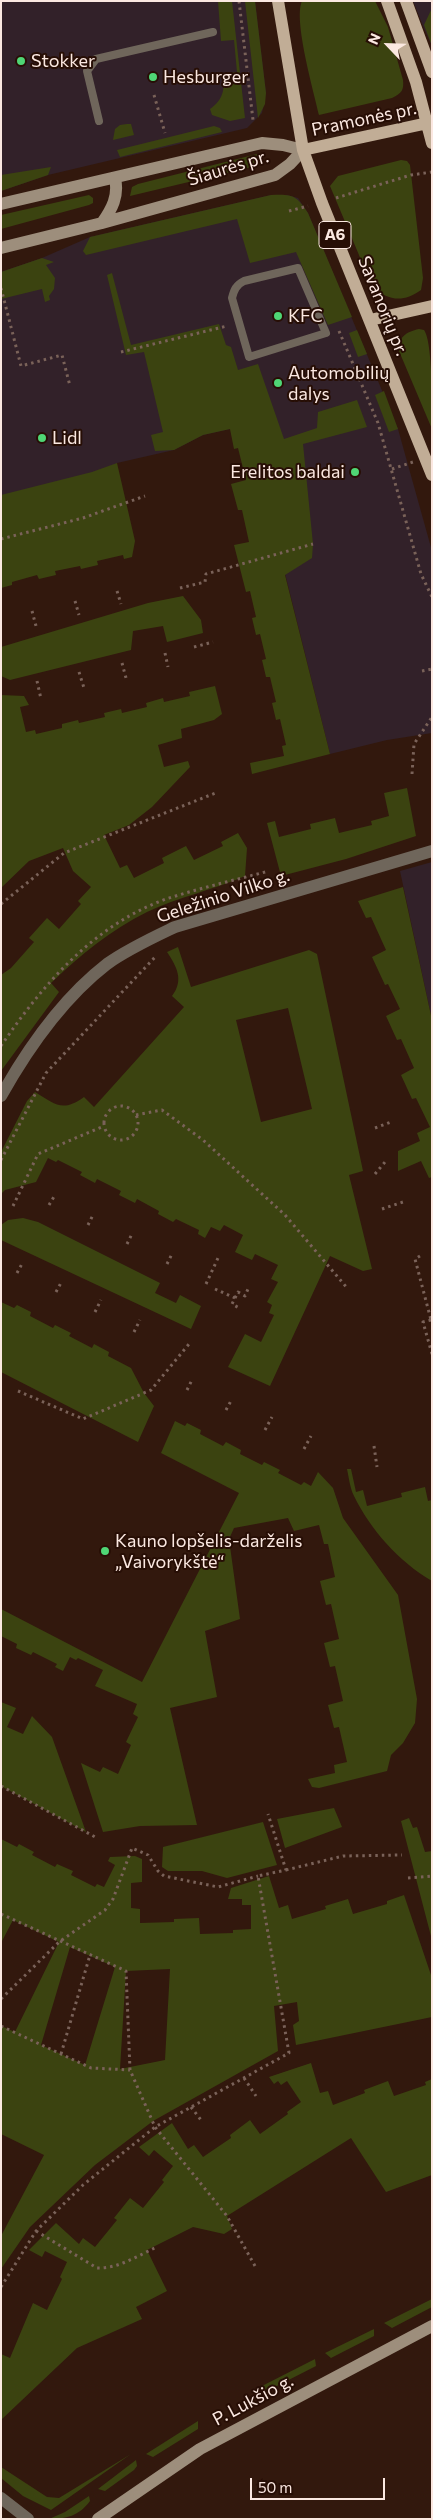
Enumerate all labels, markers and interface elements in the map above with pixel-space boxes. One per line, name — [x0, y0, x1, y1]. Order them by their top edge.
north arrow — [363, 20, 413, 70]
text: N — [364, 30, 384, 47]
place label: Stokker — [31, 50, 95, 72]
marker: Stokker — [15, 55, 27, 67]
place label: Hesburger — [163, 66, 248, 88]
marker: Hesburger — [147, 71, 159, 83]
street label: Pramonės pr. — [310, 97, 418, 141]
street label: Šiaurės pr. — [185, 145, 271, 191]
road number: A6 — [319, 222, 351, 248]
street label: Savanorių pr. — [353, 253, 413, 359]
place label: KFC — [288, 305, 323, 327]
marker: KFC — [272, 310, 284, 322]
place label: Automobilių dalys — [288, 362, 389, 404]
marker: Automobilių dalys — [272, 377, 284, 389]
place label: Lidl — [52, 427, 82, 449]
marker: Lidl — [36, 432, 48, 444]
place label: Erelitos baldai — [230, 461, 345, 483]
marker: Erelitos baldai — [349, 466, 361, 478]
street label: Geležinio Vilko g. — [154, 864, 292, 928]
place label: Kauno lopšelis-darželis „Vaivorykštė“ — [115, 1530, 302, 1572]
marker: Kauno lopšelis-darželis „Vaivorykštė“ — [99, 1545, 111, 1557]
street label: P. Lukšio g. — [209, 2370, 297, 2430]
scale bar — [253, 2468, 388, 2500]
text: 50 m — [258, 2478, 292, 2496]

